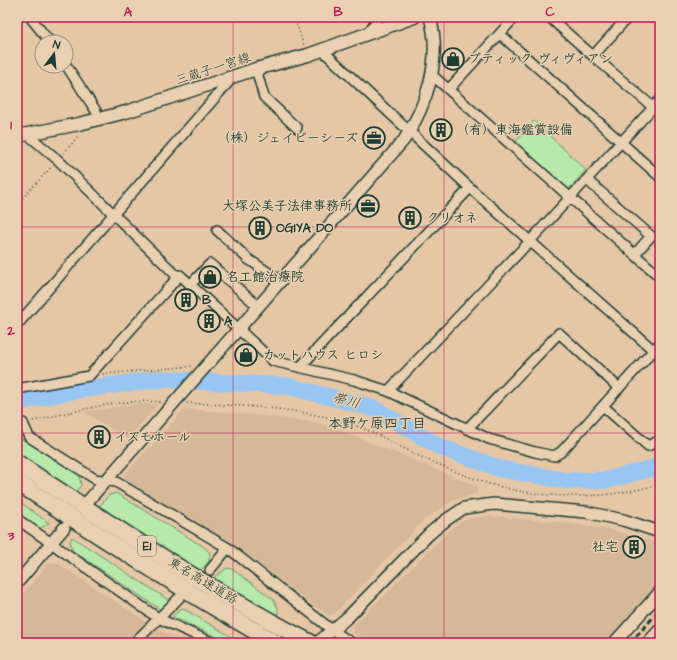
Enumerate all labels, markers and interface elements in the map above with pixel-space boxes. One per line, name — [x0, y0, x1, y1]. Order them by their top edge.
text: A — [124, 3, 133, 21]
text: B — [333, 3, 343, 21]
text: C — [545, 3, 555, 21]
north arrow — [34, 34, 74, 74]
text: N — [51, 37, 62, 53]
shop icon: ブティック ヴィヴィアン — [440, 46, 466, 72]
street label: 三蔵子一宮線 — [173, 48, 254, 90]
place label: ブティック ヴィヴィアン — [468, 50, 613, 68]
text: 1 — [10, 116, 12, 134]
building icon: （有）東海鑑賞設備 — [428, 117, 454, 143]
place label: （有）東海鑑賞設備 — [456, 121, 573, 139]
office icon: （株）ジェイピーシーズ — [361, 125, 387, 151]
place label: （株）ジェイピーシーズ — [217, 129, 358, 147]
office icon: 大塚公美子法律事務所 — [355, 193, 381, 219]
place label: 大塚公美子法律事務所 — [222, 197, 352, 215]
building icon: クリオネ — [397, 205, 423, 231]
place label: クリオネ — [426, 209, 478, 227]
building icon: OGIYA DO — [247, 215, 273, 241]
place label: OGIYA DO — [276, 219, 334, 237]
shop icon: 名工館治療院 — [197, 264, 223, 290]
place label: 名工館治療院 — [226, 268, 304, 286]
building icon: B — [173, 287, 199, 313]
place label: B — [202, 291, 212, 309]
building icon: A — [196, 308, 222, 334]
place label: A — [224, 312, 233, 330]
text: 2 — [6, 322, 15, 340]
shop icon: カットハウス ヒロシ — [233, 342, 259, 368]
place label: カットハウス ヒロシ — [262, 346, 383, 364]
water label: 帯川 — [330, 388, 362, 414]
district label: 本野ケ原四丁目 — [328, 414, 426, 434]
building icon: イズモホール — [86, 424, 112, 450]
place label: イズモホール — [114, 428, 191, 446]
text: 3 — [7, 527, 15, 545]
building icon: 社宅 — [621, 534, 647, 560]
road number: E1 — [138, 536, 156, 556]
place label: 社宅 — [592, 538, 618, 556]
street label: 東名高速道路 — [165, 553, 241, 609]

